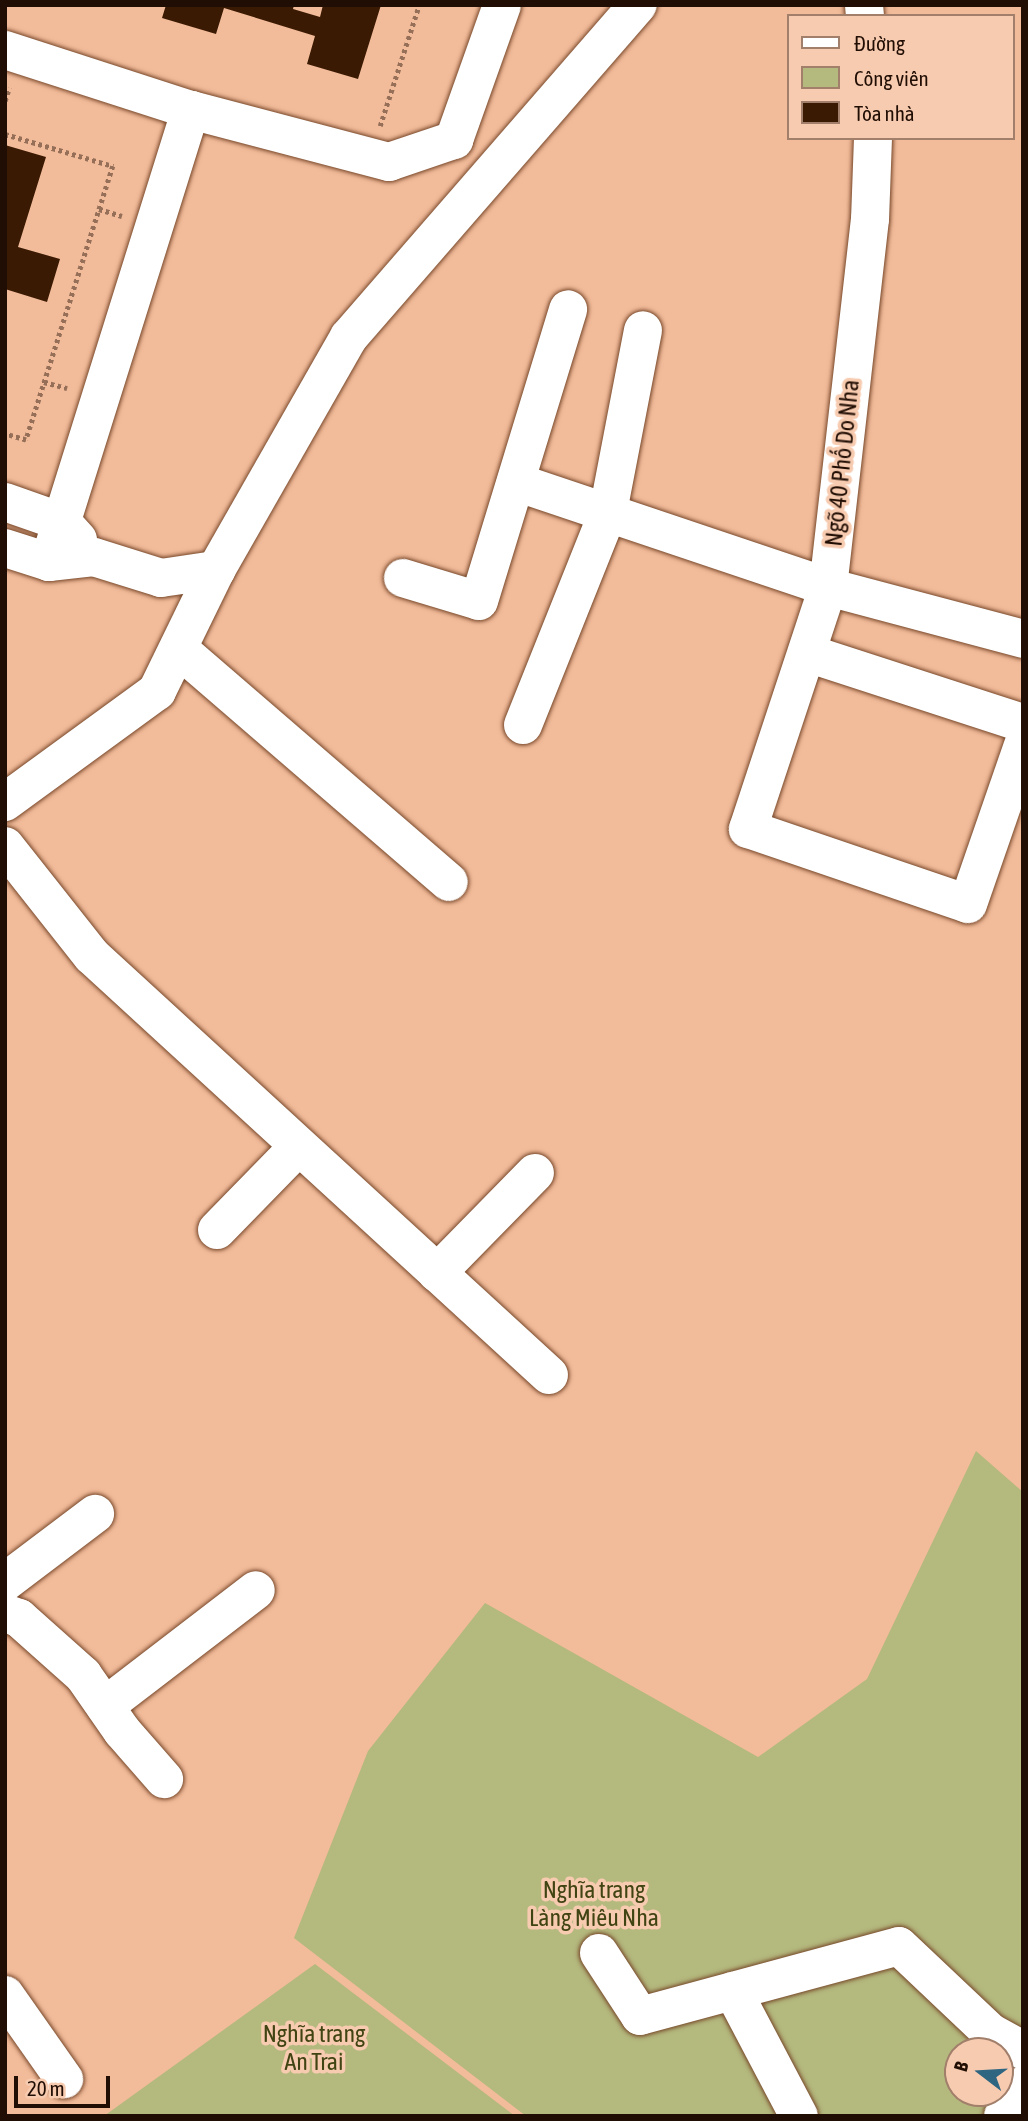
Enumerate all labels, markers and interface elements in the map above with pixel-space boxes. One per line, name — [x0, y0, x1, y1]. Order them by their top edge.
legend — [786, 14, 1014, 140]
text: Đường — [854, 31, 905, 55]
text: Công viên — [854, 66, 929, 90]
text: Tòa nhà — [854, 101, 915, 125]
street label: Ngõ 40 Phố Do Nha — [819, 378, 865, 548]
park label: Nghĩa trang Làng Miêu Nha — [529, 1876, 659, 1932]
park label: Nghĩa trang An Trai — [263, 2020, 365, 2076]
north arrow — [944, 2037, 1014, 2107]
text: B — [949, 2059, 973, 2074]
scale bar — [18, 2062, 114, 2106]
text: 20 m — [27, 2076, 65, 2100]

